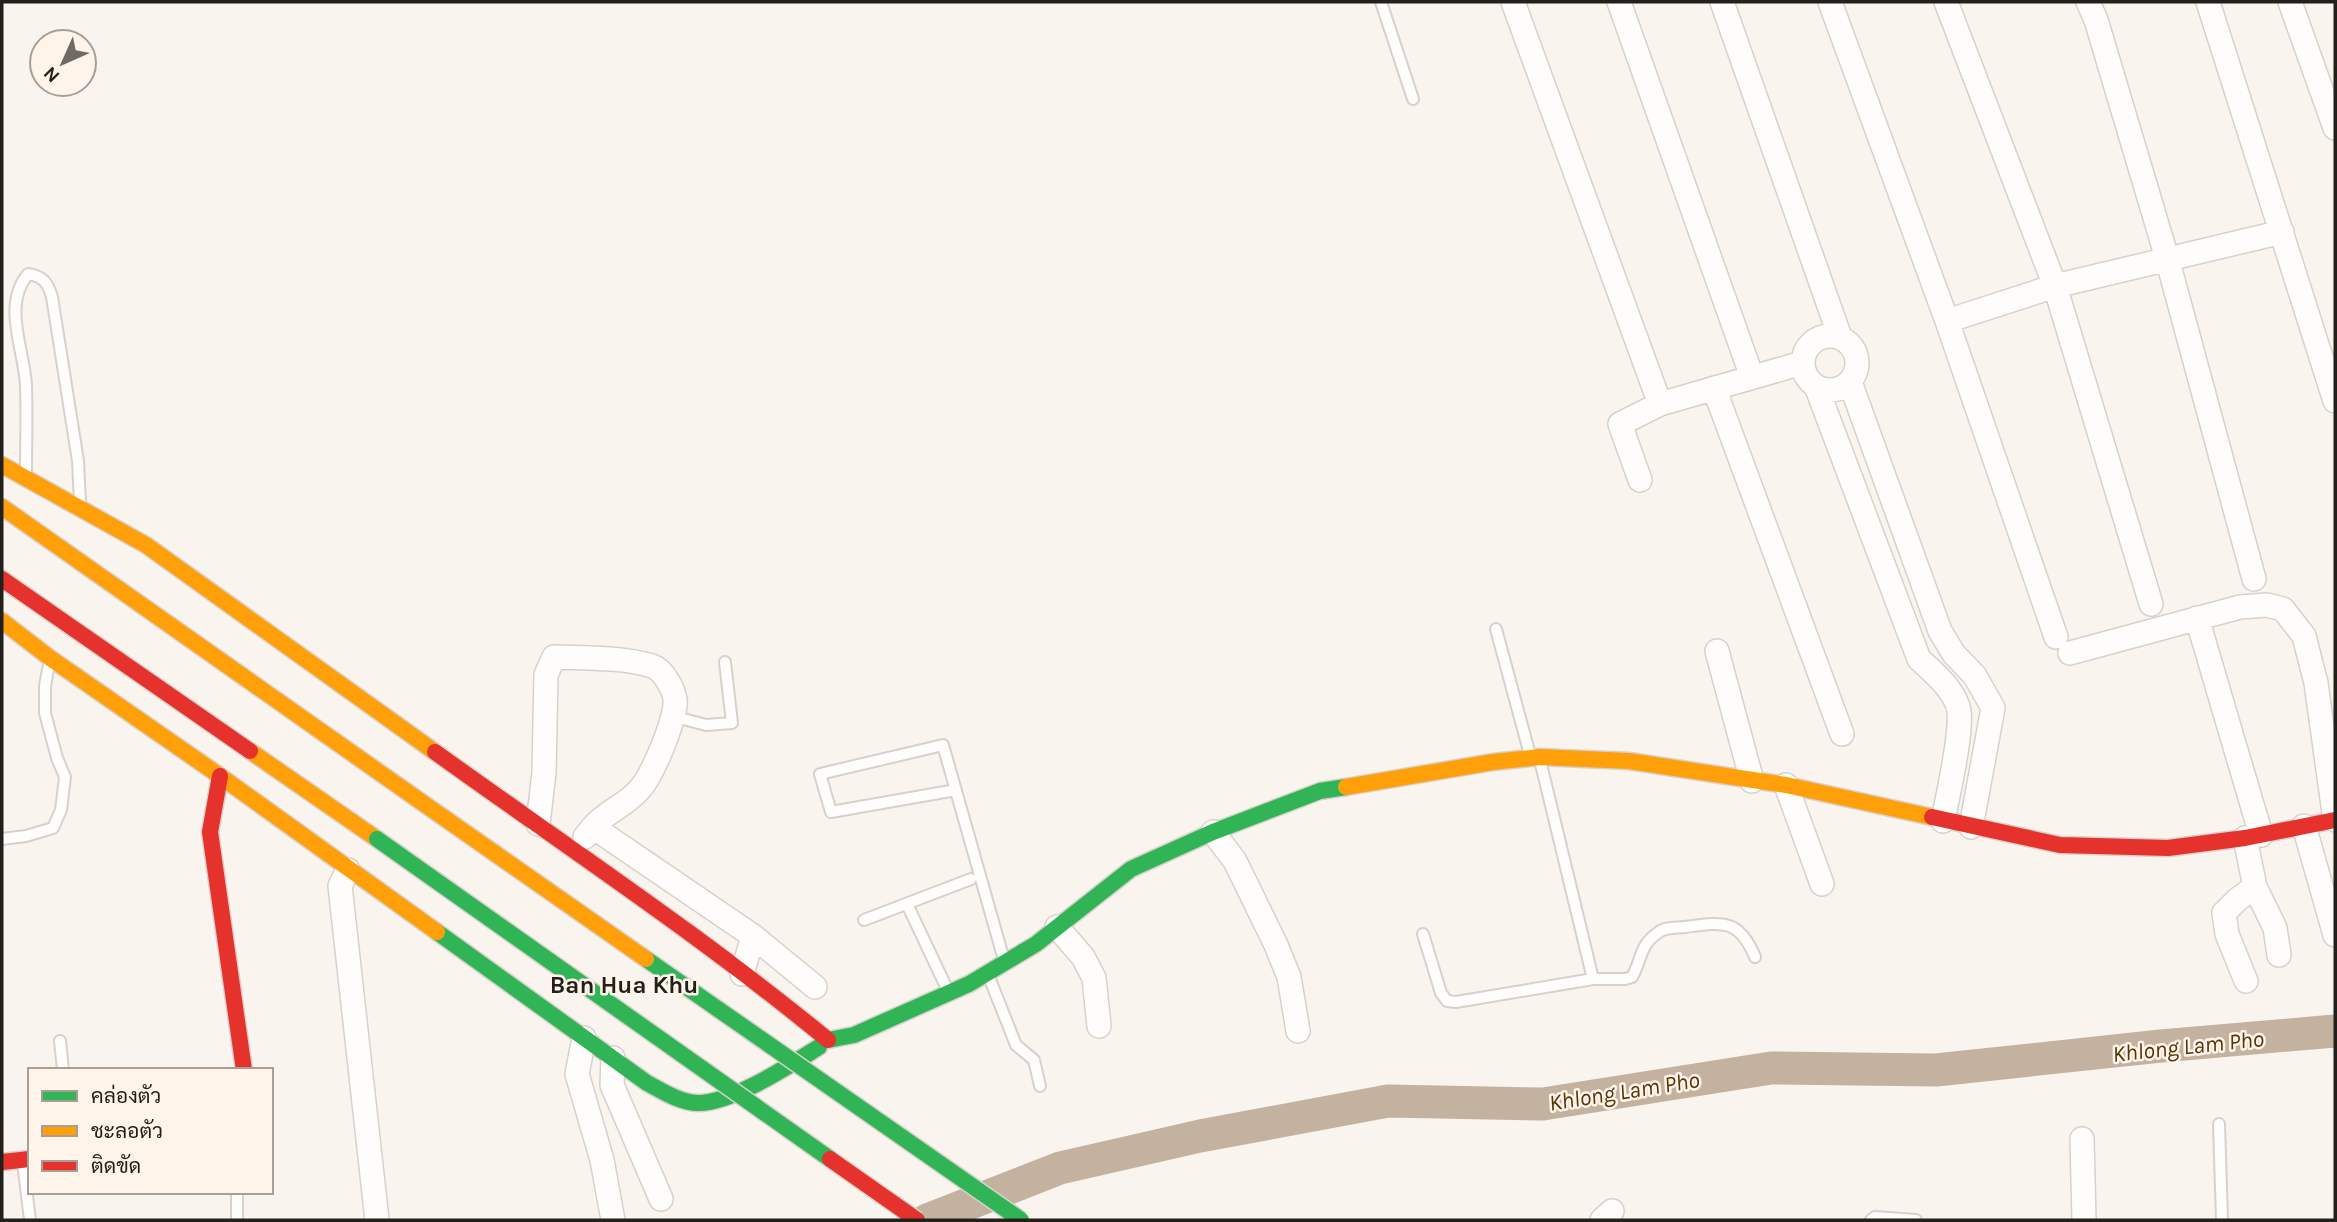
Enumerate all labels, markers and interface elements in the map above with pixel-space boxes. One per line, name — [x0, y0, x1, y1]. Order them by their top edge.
north arrow — [28, 28, 98, 98]
text: N — [39, 62, 64, 87]
district label: Ban Hua Khu — [550, 971, 698, 999]
water label: Khlong Lam Pho — [2111, 1025, 2265, 1068]
water label: Khlong Lam Pho — [1547, 1066, 1701, 1117]
legend — [28, 1068, 273, 1194]
text: คล่องตัว — [91, 1084, 161, 1108]
text: ชะลอตัว — [91, 1119, 163, 1143]
text: ติดขัด — [91, 1154, 141, 1178]

